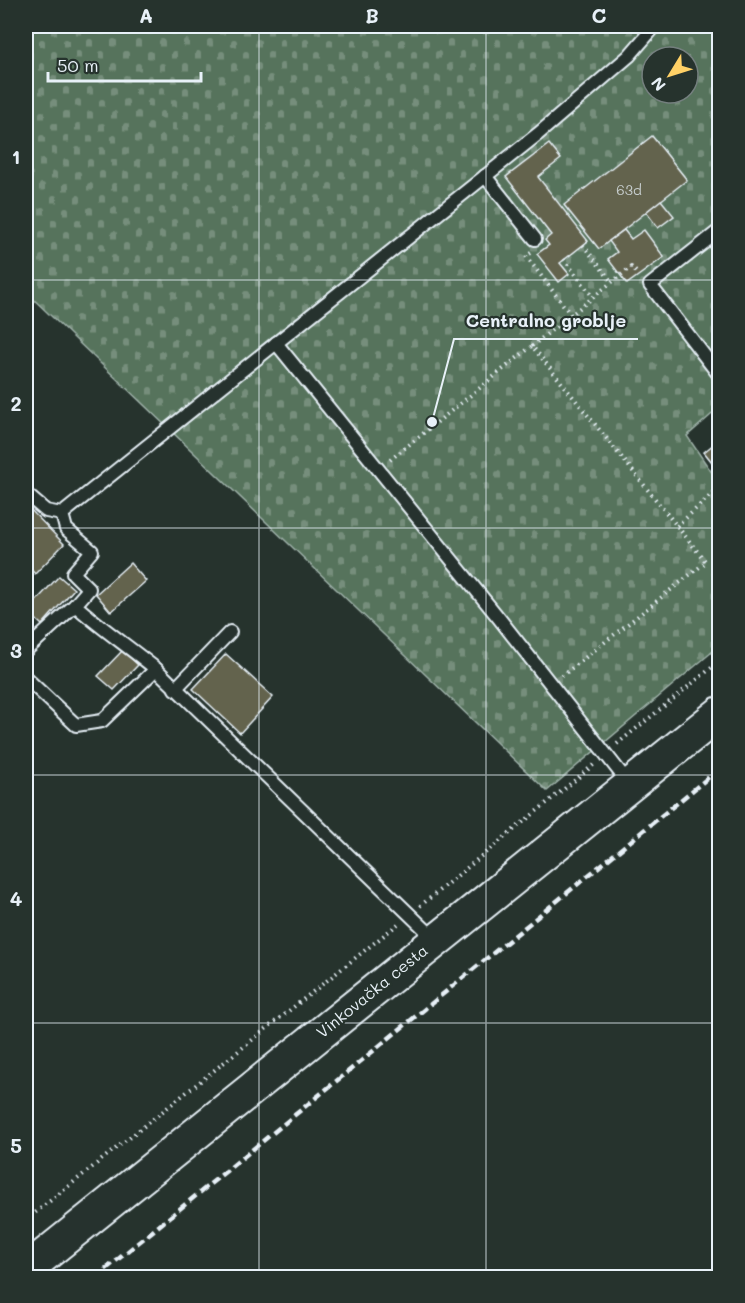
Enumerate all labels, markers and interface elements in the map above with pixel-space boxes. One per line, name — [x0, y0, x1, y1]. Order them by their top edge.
text: A — [139, 2, 153, 28]
text: B — [365, 2, 379, 28]
text: C — [592, 2, 607, 28]
scale bar — [48, 45, 201, 83]
north arrow — [640, 45, 700, 105]
text: 50 m — [57, 53, 99, 77]
text: N — [646, 73, 670, 96]
text: 1 — [12, 143, 20, 169]
house number: 63d — [616, 180, 642, 199]
callout: Centralno groblje — [454, 303, 638, 339]
text: Centralno groblje — [466, 308, 626, 332]
text: 2 — [10, 390, 22, 416]
text: 3 — [10, 637, 22, 663]
text: 4 — [10, 885, 23, 911]
street label: Vinkovačka cesta — [312, 939, 432, 1042]
text: 5 — [10, 1132, 22, 1158]

